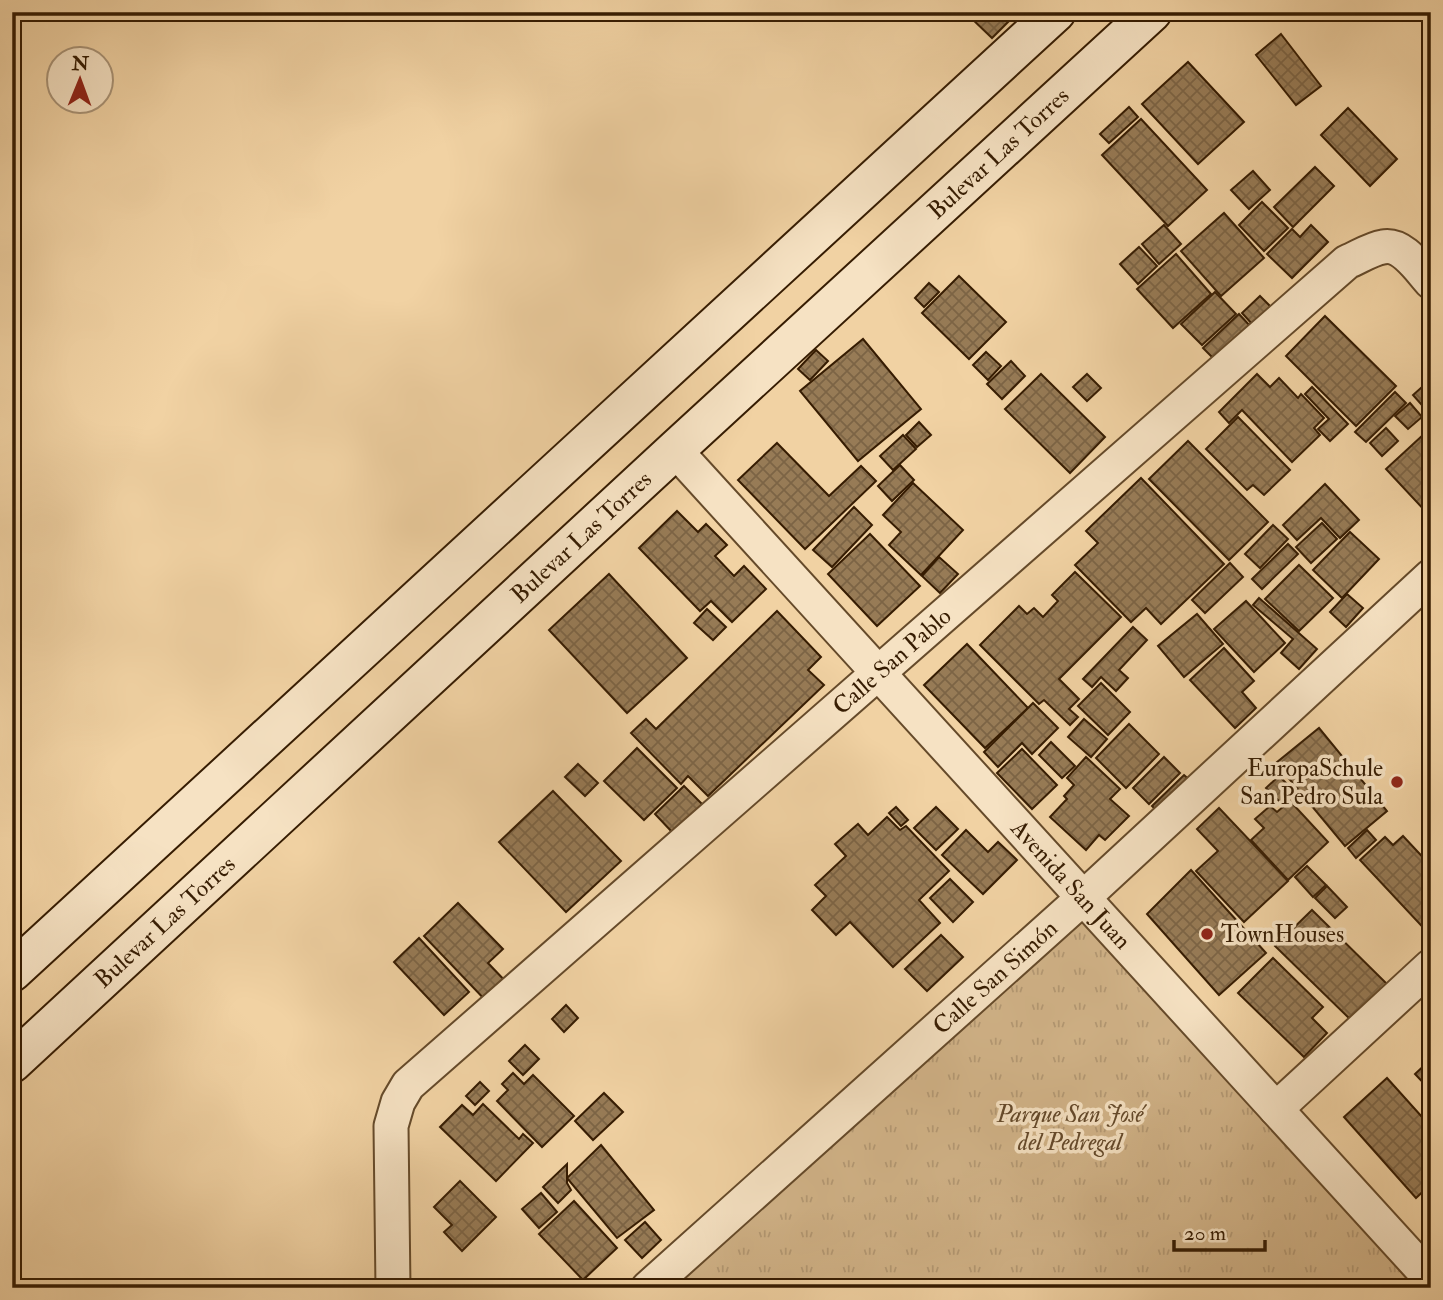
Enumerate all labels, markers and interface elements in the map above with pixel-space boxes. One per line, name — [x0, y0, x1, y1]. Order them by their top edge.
north arrow — [46, 46, 116, 116]
text: N — [71, 52, 90, 76]
street label: Bulevar Las Torres — [921, 81, 1076, 226]
street label: Bulevar Las Torres — [504, 464, 658, 610]
street label: Calle San Pablo — [826, 601, 958, 722]
place label: EuropaSchule San Pedro Sula — [1240, 753, 1384, 812]
marker: EuropaSchule San Pedro Sula — [1389, 774, 1405, 790]
street label: Avenida San Juan — [1003, 813, 1138, 956]
street label: Bulevar Las Torres — [88, 849, 242, 995]
street label: Calle San Simón — [926, 913, 1064, 1041]
place label: TownHouses — [1221, 919, 1344, 950]
marker: TownHouses — [1199, 926, 1215, 942]
park label: Parque San José del Pedregal — [995, 1099, 1148, 1158]
scale bar — [1174, 1209, 1264, 1253]
text: 20 m — [1184, 1220, 1226, 1247]

